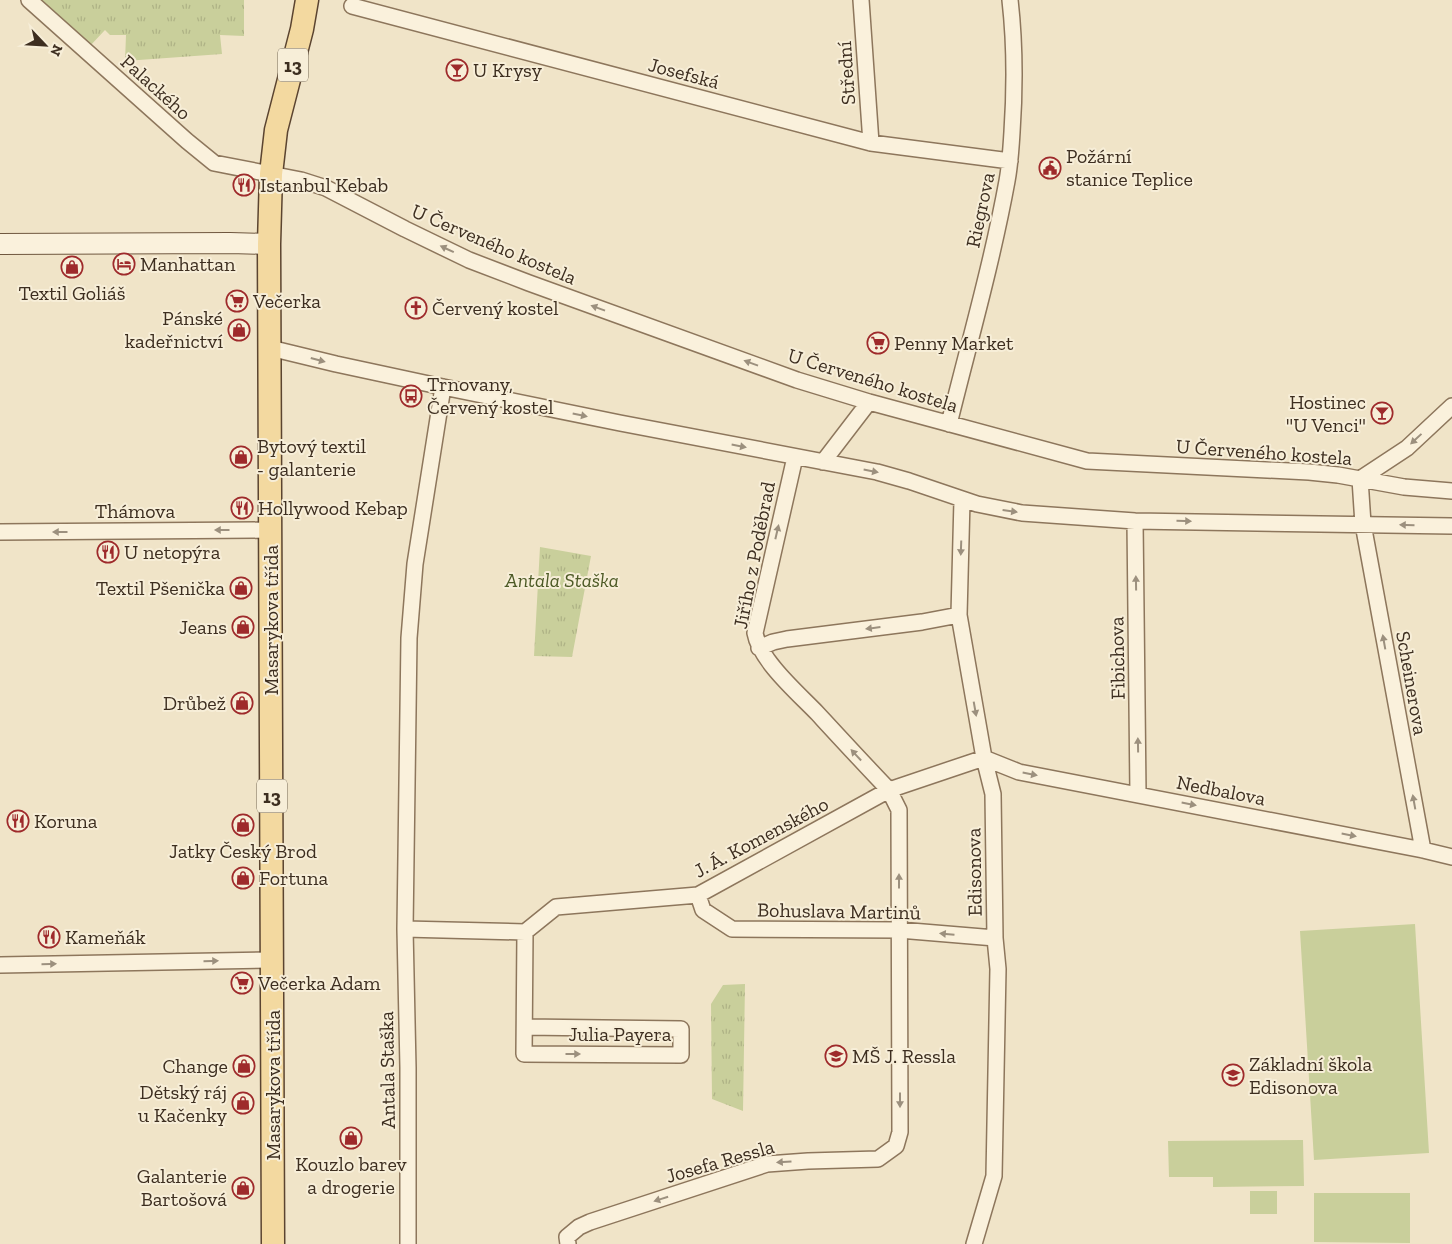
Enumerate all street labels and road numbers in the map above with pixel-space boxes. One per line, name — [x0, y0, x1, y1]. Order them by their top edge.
street label: Střední — [832, 40, 860, 106]
road number: 13 — [278, 48, 308, 82]
street label: Palackého — [116, 49, 196, 125]
street label: Josefská — [646, 52, 722, 94]
street label: Riegrova — [960, 170, 1000, 250]
street label: U Červeného kostela — [408, 198, 580, 290]
street label: U Červeného kostela — [785, 343, 961, 417]
street label: U Červeného kostela — [1175, 434, 1353, 470]
street label: Jiřího z Poděbrad — [728, 479, 780, 631]
street label: Thámova — [95, 499, 175, 523]
street label: Masarykova třída — [259, 545, 283, 695]
street label: Fibichova — [1104, 616, 1130, 700]
street label: Scheinerova — [1391, 629, 1433, 737]
street label: Nedbalova — [1174, 770, 1268, 810]
road number: 13 — [257, 779, 287, 812]
street label: J. Á. Komenského — [690, 791, 832, 883]
street label: Edisonova — [961, 827, 987, 917]
street label: Bohuslava Martinů — [757, 898, 921, 924]
street label: Masarykova třída — [261, 1010, 285, 1160]
street label: Antala Staška — [374, 1011, 400, 1129]
street label: Julia Payera — [568, 1022, 672, 1046]
street label: Josefa Ressla — [663, 1134, 777, 1188]

